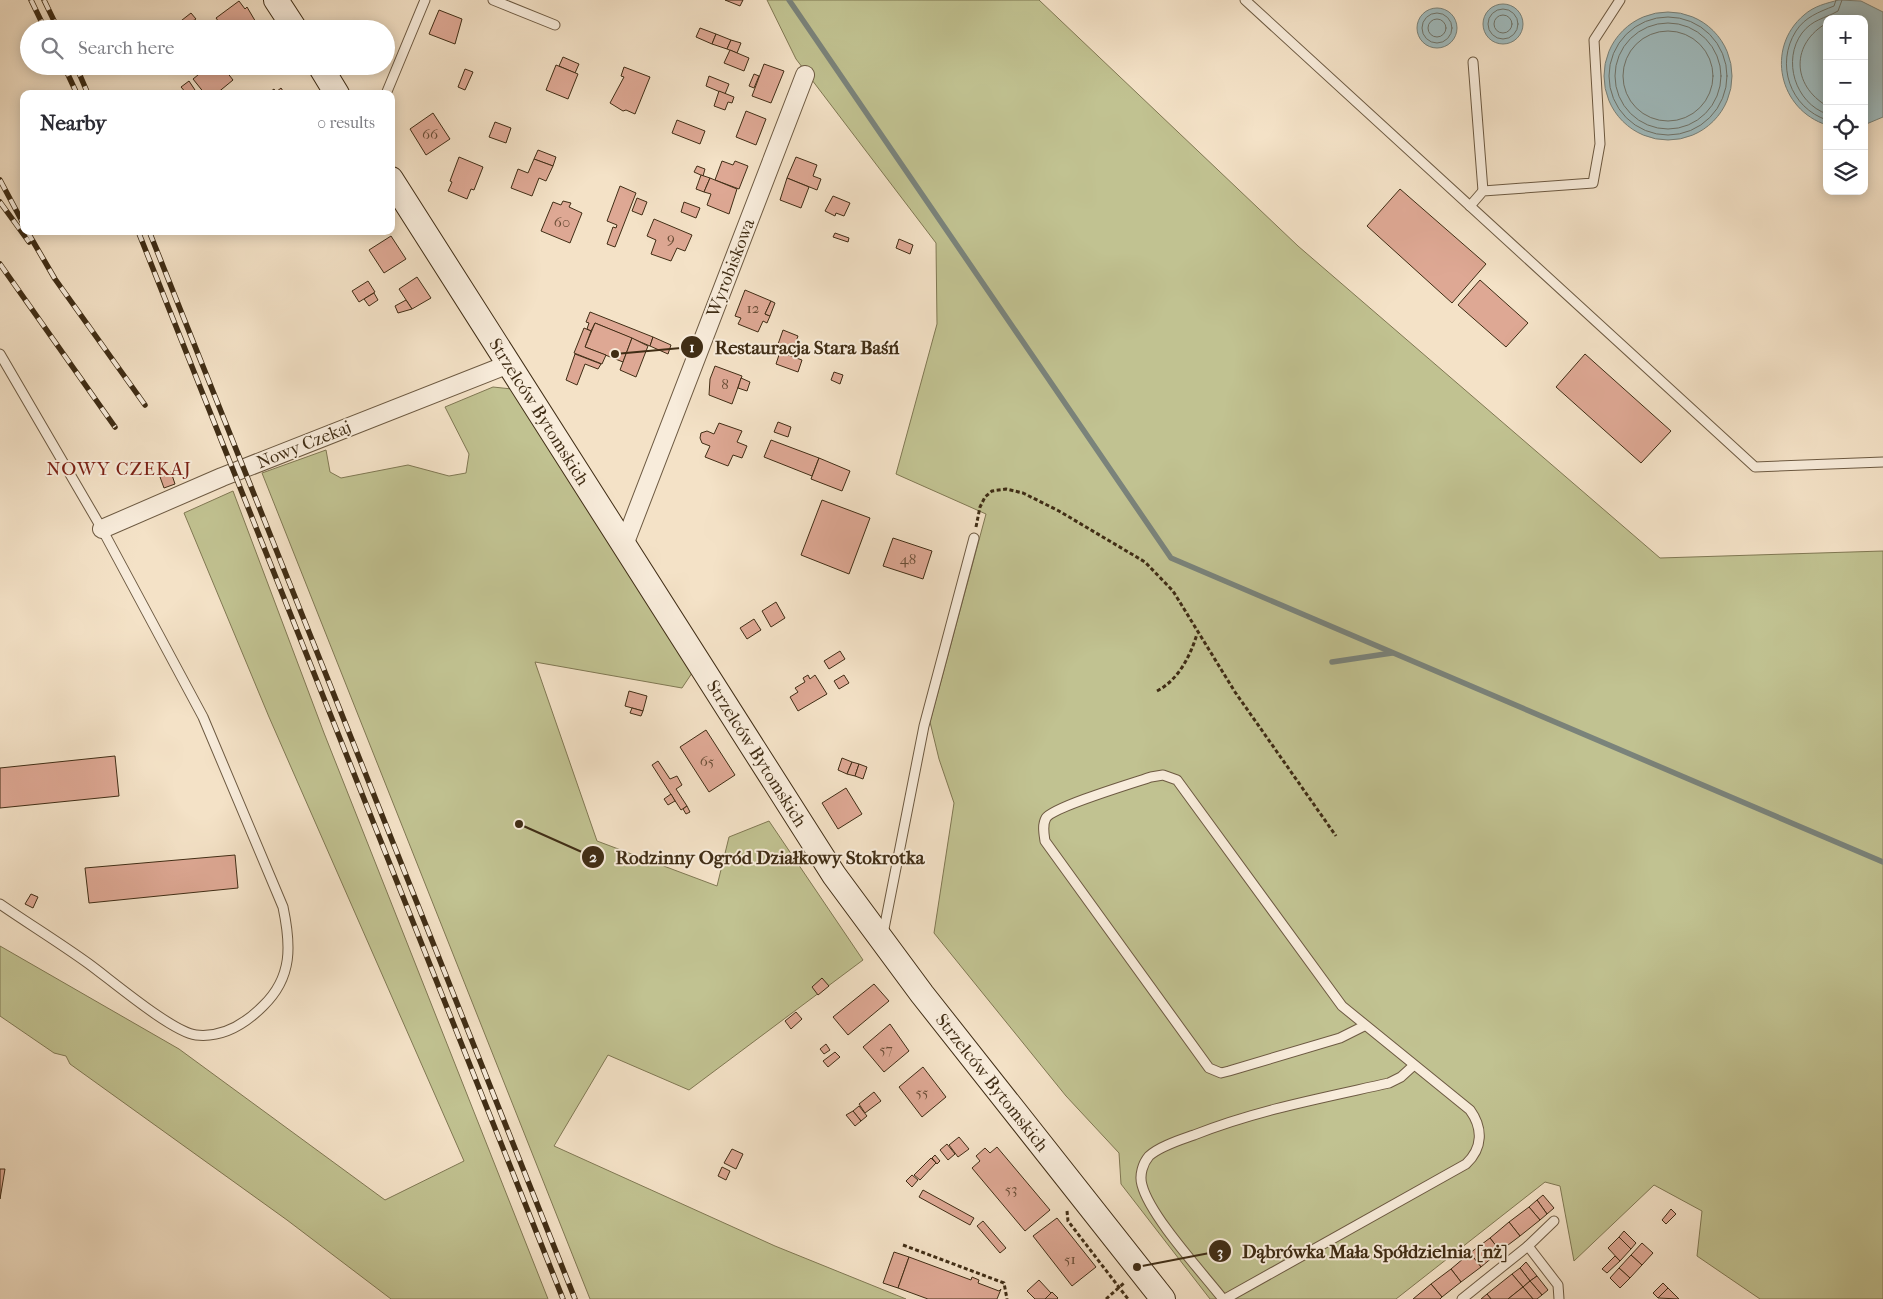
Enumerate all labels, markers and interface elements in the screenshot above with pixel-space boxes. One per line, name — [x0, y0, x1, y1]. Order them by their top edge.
map controls — [1823, 15, 1868, 195]
button: + — [1823, 15, 1868, 60]
search box — [20, 20, 395, 75]
icon: search — [38, 34, 66, 62]
text: Search here — [78, 37, 174, 59]
button: − — [1823, 60, 1868, 105]
button: locate — [1823, 105, 1868, 150]
text: Nearby — [40, 111, 106, 135]
text: 0 results — [317, 113, 375, 132]
house number: 66 — [422, 125, 439, 143]
button: layers — [1823, 150, 1868, 195]
house number: 60 — [554, 213, 570, 231]
street label: Wyrobiskowa — [702, 215, 760, 321]
house number: 9 — [667, 229, 675, 247]
house number: 12 — [746, 299, 760, 317]
callout: Restauracja Stara Baśń — [680, 330, 910, 364]
street label: Strzelców Bytomskich — [485, 334, 594, 489]
text: Restauracja Stara Baśń — [715, 337, 900, 359]
text: 1 — [689, 338, 695, 356]
house number: 8 — [721, 375, 729, 393]
street label: Nowy Czekaj — [254, 417, 354, 473]
district label: NOWY CZEKAJ — [46, 458, 192, 480]
house number: 48 — [900, 550, 916, 568]
street label: Strzelców Bytomskich — [702, 676, 811, 831]
house number: 65 — [700, 752, 714, 770]
callout: Rodzinny Ogród Działkowy Stokrotka — [581, 840, 934, 874]
text: Rodzinny Ogród Działkowy Stokrotka — [616, 847, 926, 869]
text: 2 — [589, 848, 597, 866]
street label: Strzelców Bytomskich — [931, 1009, 1053, 1156]
house number: 57 — [879, 1040, 893, 1058]
house number: 55 — [916, 1083, 928, 1101]
house number: 53 — [1005, 1180, 1017, 1198]
callout: Dąbrówka Mała Spółdzielnia [nż] — [1208, 1234, 1518, 1268]
text: Dąbrówka Mała Spółdzielnia [nż] — [1242, 1241, 1508, 1264]
text: 3 — [1217, 1243, 1223, 1261]
house number: 51 — [1064, 1250, 1076, 1268]

